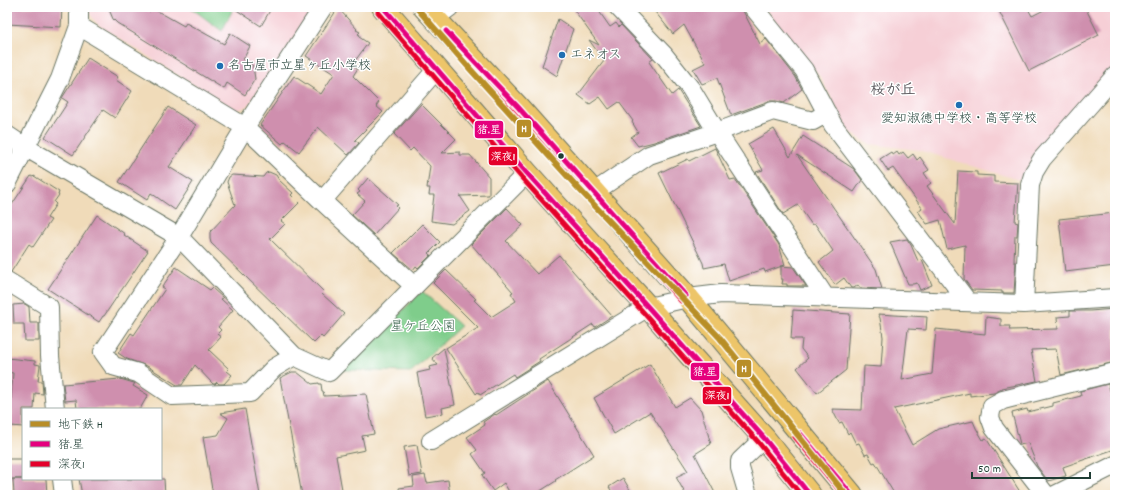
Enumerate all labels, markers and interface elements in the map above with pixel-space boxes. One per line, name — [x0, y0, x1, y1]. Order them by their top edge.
place label: エネオス — [570, 46, 621, 65]
marker: エネオス — [557, 50, 567, 60]
place label: 名古屋市立星ヶ丘小学校 — [228, 57, 371, 76]
marker: 名古屋市立星ヶ丘小学校 — [215, 61, 225, 71]
district label: 桜が丘 — [870, 80, 916, 102]
marker: 愛知淑徳中学校・高等学校 — [954, 100, 964, 110]
place label: 愛知淑徳中学校・高等学校 — [881, 110, 1037, 129]
line badge: H — [516, 119, 532, 138]
line badge: 猪.星 — [474, 120, 504, 139]
text: H — [521, 122, 527, 138]
text: 猪.星 — [477, 123, 501, 139]
line badge: 深夜1 — [488, 146, 518, 166]
text: 深夜1 — [491, 150, 515, 166]
unlabelled marker — [556, 151, 566, 161]
park label: 星ケ丘公園 — [390, 318, 456, 337]
line badge: H — [736, 359, 752, 378]
line badge: 猪.星 — [690, 362, 720, 381]
text: H — [741, 362, 747, 378]
text: 猪.星 — [693, 365, 717, 381]
line badge: 深夜1 — [702, 386, 732, 405]
text: 深夜1 — [705, 389, 729, 405]
legend — [22, 408, 162, 480]
text: 地下鉄 H — [58, 417, 103, 434]
text: 猪.星 — [58, 437, 84, 454]
scale bar — [972, 454, 1090, 480]
text: 深夜1 — [58, 457, 85, 474]
text: 50 m — [978, 461, 1001, 478]

